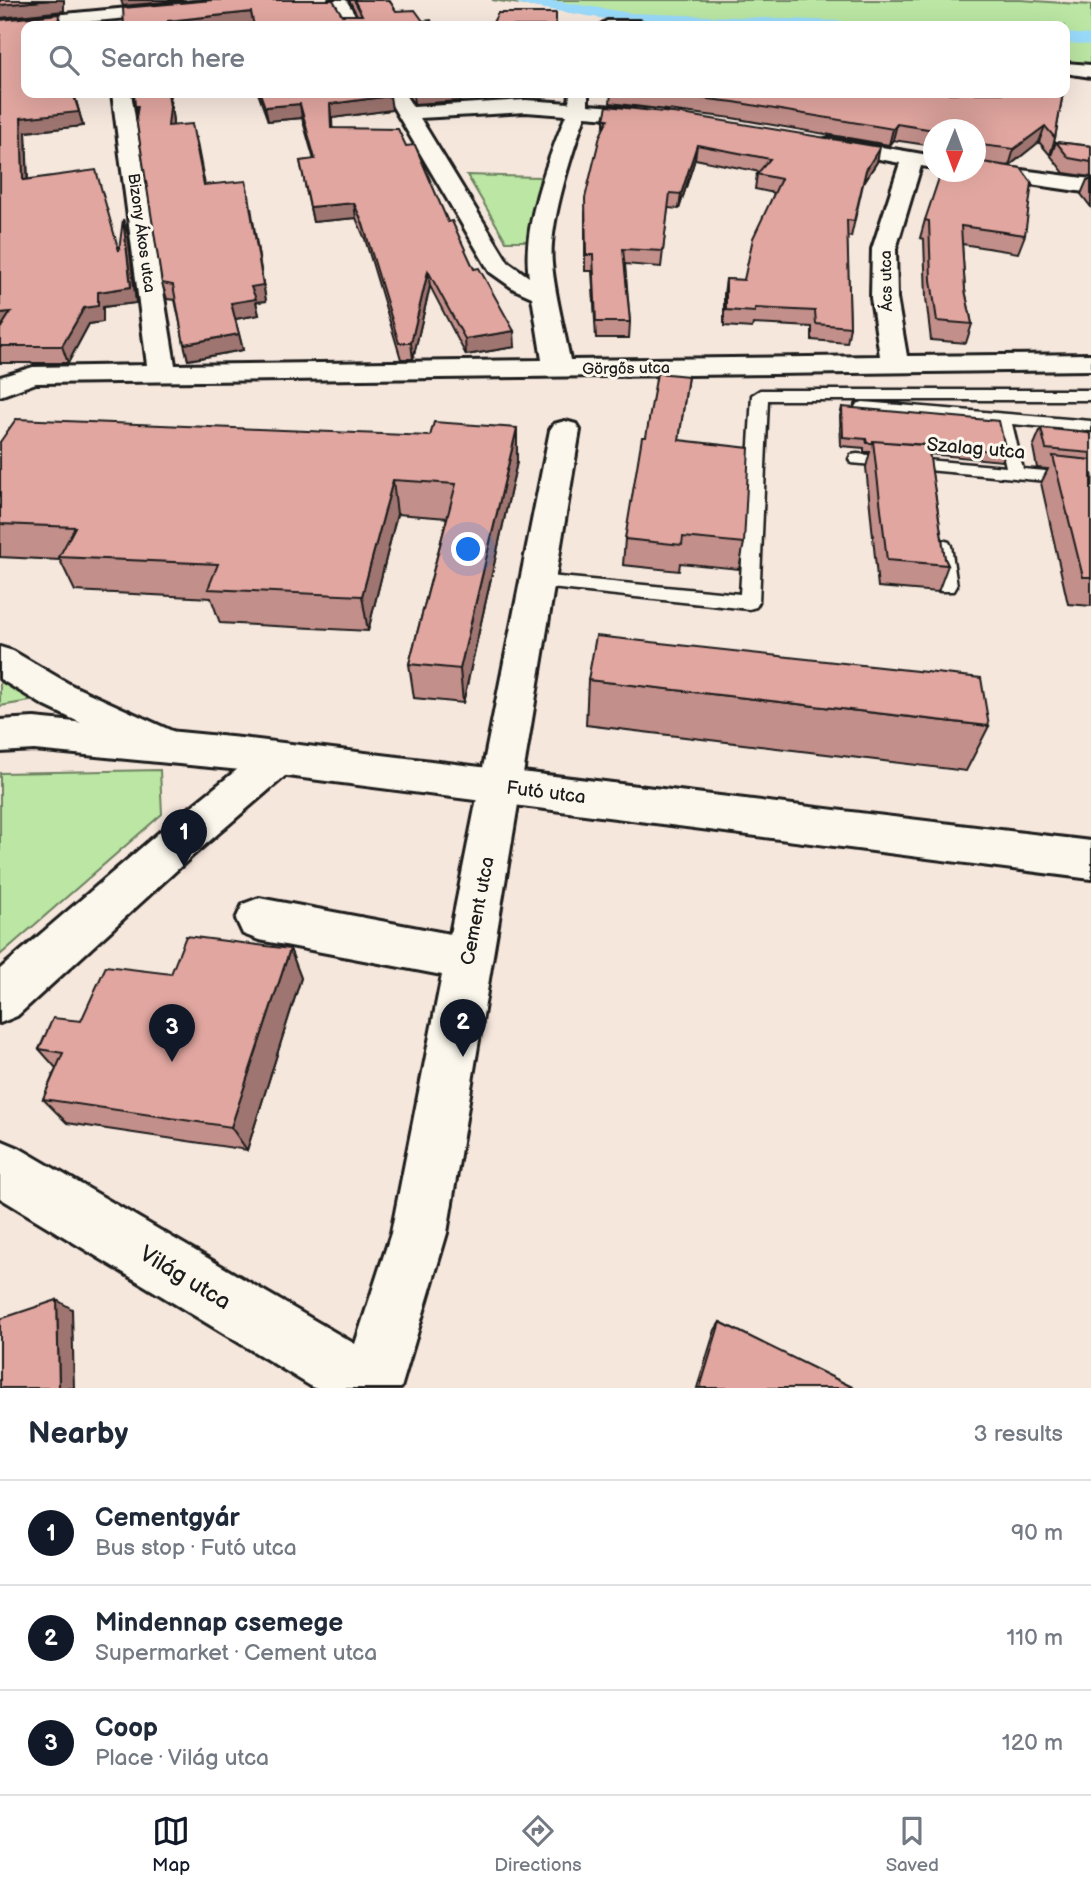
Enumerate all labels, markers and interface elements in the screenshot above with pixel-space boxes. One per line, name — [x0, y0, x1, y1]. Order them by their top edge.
search box — [21, 21, 1070, 98]
icon: search — [45, 41, 83, 79]
text: Search here — [101, 44, 245, 75]
north arrow — [923, 119, 986, 182]
street label: Bizony Ákos utca — [123, 172, 161, 294]
street label: Ács utca — [875, 250, 897, 312]
street label: Görgős utca — [582, 359, 670, 379]
street label: Szalag utca — [926, 433, 1026, 465]
your location — [451, 532, 485, 566]
street label: Futó utca — [505, 777, 587, 809]
pin: 1 — [161, 809, 207, 867]
street label: Cement utca — [456, 855, 500, 967]
pin: 2 — [440, 999, 486, 1057]
pin: 3 — [149, 1004, 195, 1062]
street label: Világ utca — [134, 1240, 236, 1316]
text: Nearby — [28, 1416, 128, 1452]
text: 3 results — [974, 1420, 1063, 1448]
text: Cementgyár — [95, 1503, 240, 1534]
text: 1 — [46, 1519, 56, 1547]
text: 90 m — [1011, 1519, 1063, 1547]
text: Bus stop · Futó utca — [95, 1534, 297, 1562]
text: Mindennap csemege — [95, 1608, 343, 1639]
text: 2 — [44, 1624, 58, 1652]
text: 110 m — [1006, 1624, 1063, 1652]
text: Supermarket · Cement utca — [95, 1639, 377, 1667]
text: Coop — [95, 1713, 158, 1744]
text: 3 — [44, 1729, 58, 1757]
text: 120 m — [1002, 1729, 1063, 1757]
text: Place · Világ utca — [95, 1744, 269, 1772]
tab: Map — [152, 1812, 190, 1877]
tab: Directions — [494, 1812, 582, 1877]
tab: Saved — [886, 1812, 939, 1877]

